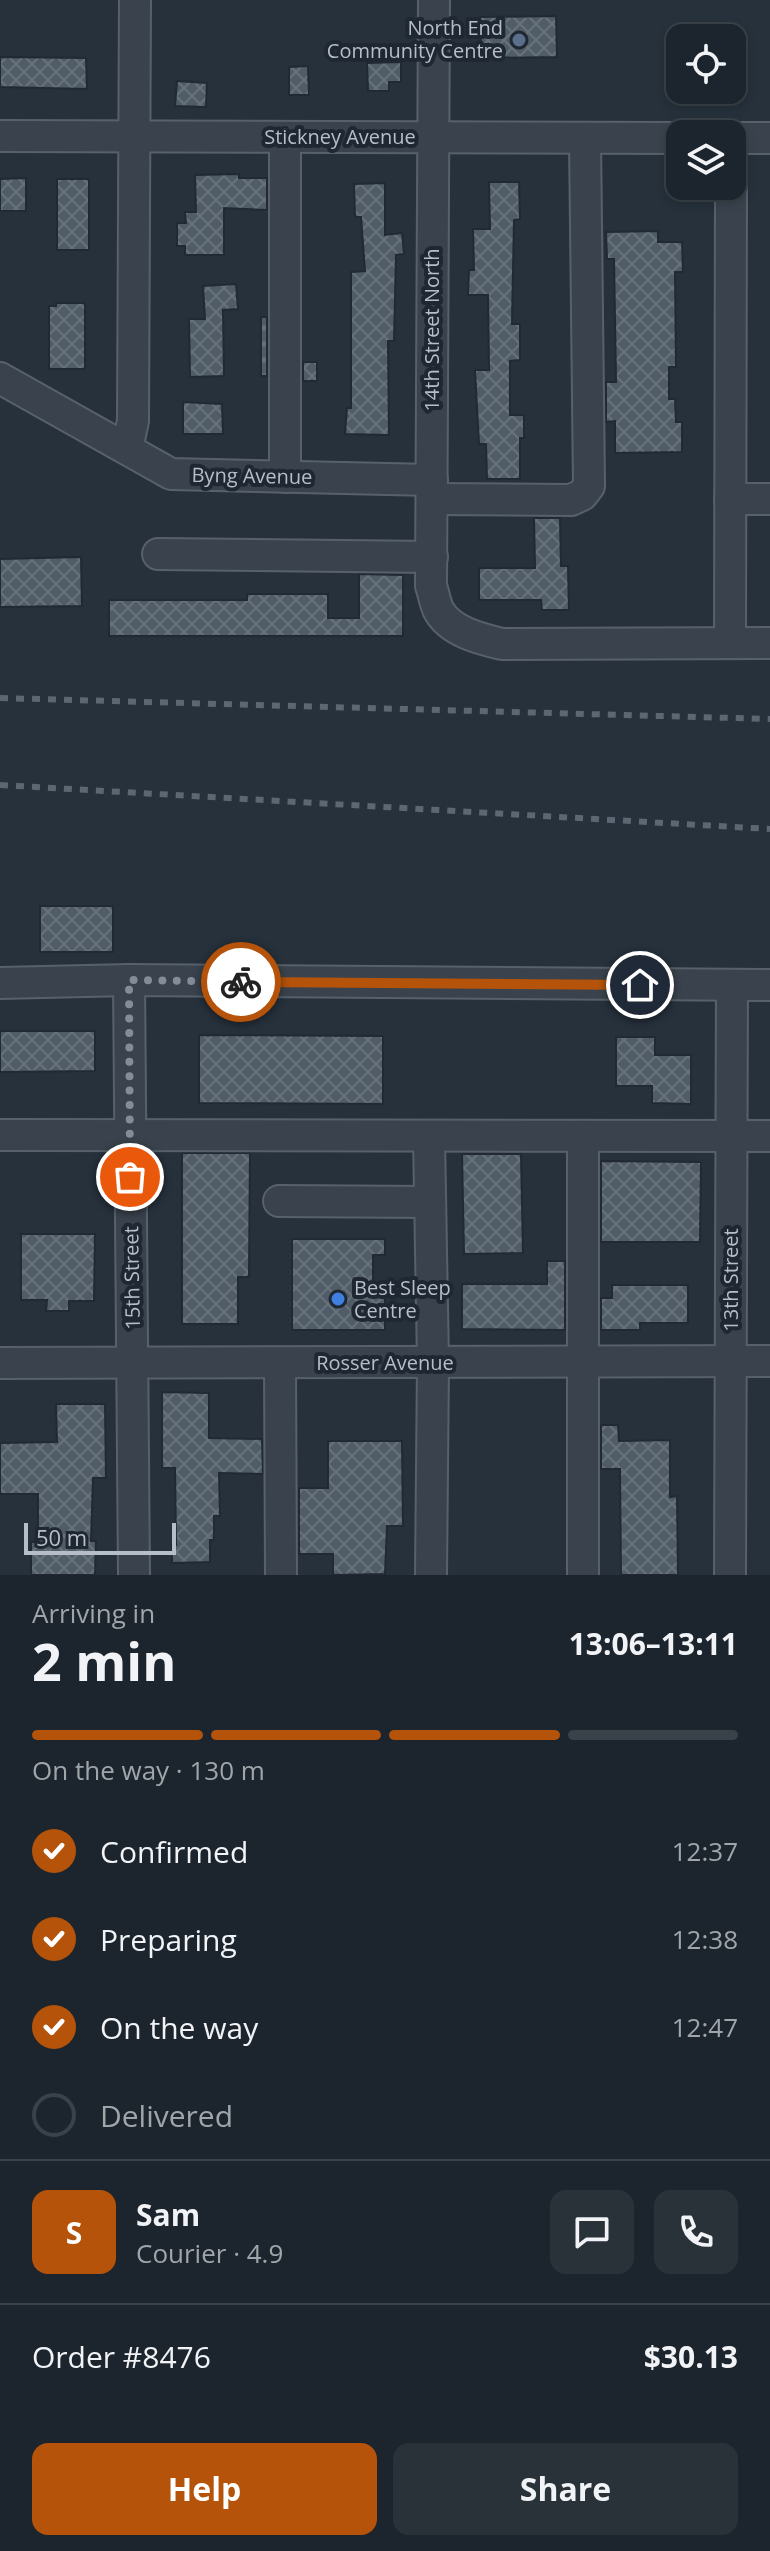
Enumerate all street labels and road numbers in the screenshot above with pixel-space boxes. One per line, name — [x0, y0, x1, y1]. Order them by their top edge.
street label: Stickney Avenue — [264, 123, 416, 150]
street label: 14th Street North — [418, 248, 445, 412]
street label: Byng Avenue — [191, 461, 313, 490]
street label: 15th Street — [117, 1226, 146, 1330]
street label: 13th Street — [717, 1228, 744, 1332]
street label: Rosser Avenue — [316, 1349, 454, 1376]

